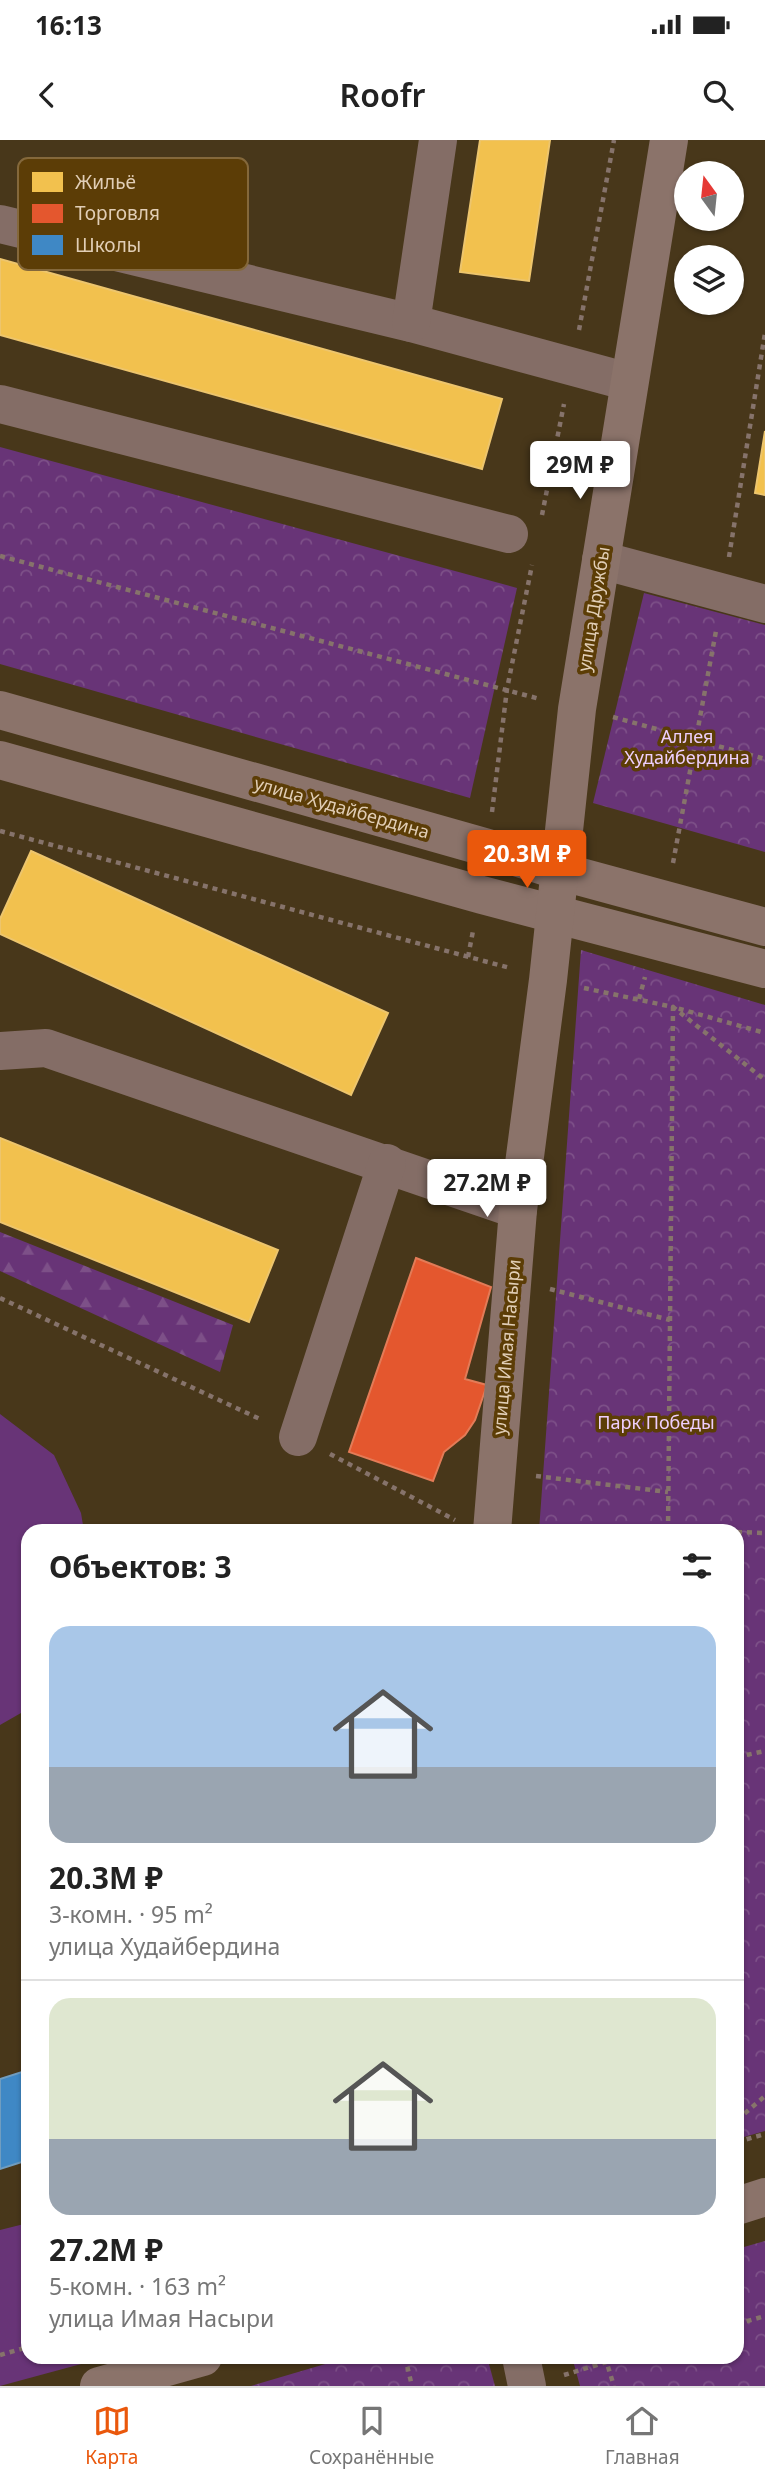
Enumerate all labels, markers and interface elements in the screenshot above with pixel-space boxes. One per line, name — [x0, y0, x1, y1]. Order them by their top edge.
text: 16:13 — [35, 7, 102, 43]
text: Roofr — [340, 73, 425, 116]
icon: back — [28, 76, 66, 114]
icon: search — [699, 76, 737, 114]
legend — [18, 158, 248, 270]
north arrow — [674, 161, 744, 231]
map controls — [674, 161, 744, 315]
text: Жильё — [75, 169, 136, 195]
text: Торговля — [75, 200, 160, 226]
text: Школы — [75, 232, 141, 258]
button: layers — [674, 245, 744, 315]
pin: 29M ₽ — [531, 442, 629, 501]
text: 29M ₽ — [546, 448, 614, 480]
street label: улица Дружбы — [571, 545, 615, 673]
park label: Аллея Худайбердина — [624, 724, 750, 769]
street label: улица Худайбердина — [252, 771, 432, 843]
pin: 20.3M ₽ — [462, 830, 592, 890]
text: 20.3M ₽ — [483, 837, 571, 869]
pin: 27.2M ₽ — [422, 1160, 552, 1219]
text: 27.2M ₽ — [443, 1166, 531, 1198]
street label: улица Имая Насыри — [486, 1258, 526, 1436]
park label: Парк Победы — [597, 1410, 715, 1434]
text: Объектов: 3 — [49, 1546, 232, 1587]
icon: filters — [678, 1547, 716, 1585]
icon: home — [320, 1671, 446, 1797]
text: 20.3M ₽ — [49, 1857, 163, 1898]
text: 3-комн. · 95 m² — [49, 1898, 213, 1930]
text: улица Худайбердина — [49, 1930, 280, 1962]
icon: home — [320, 2043, 446, 2169]
text: 27.2M ₽ — [49, 2229, 163, 2270]
text: 5-комн. · 163 m² — [49, 2270, 226, 2302]
text: улица Имая Насыри — [49, 2302, 274, 2334]
tab: Карта — [85, 2402, 138, 2470]
tab: Сохранённые — [309, 2402, 434, 2470]
tab: Главная — [605, 2402, 680, 2470]

